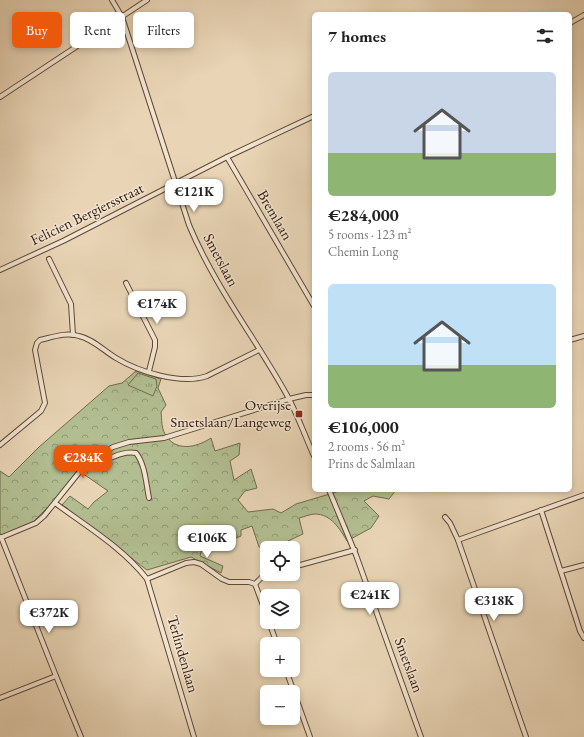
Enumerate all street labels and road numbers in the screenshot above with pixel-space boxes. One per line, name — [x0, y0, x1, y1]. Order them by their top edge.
street label: Felicien Bergiersstraat — [27, 178, 147, 249]
street label: Bremlaan — [253, 186, 297, 243]
street label: Smetslaan — [200, 230, 243, 290]
street label: Terlindenlaan — [163, 613, 204, 695]
street label: Smetslaan — [391, 635, 428, 695]

